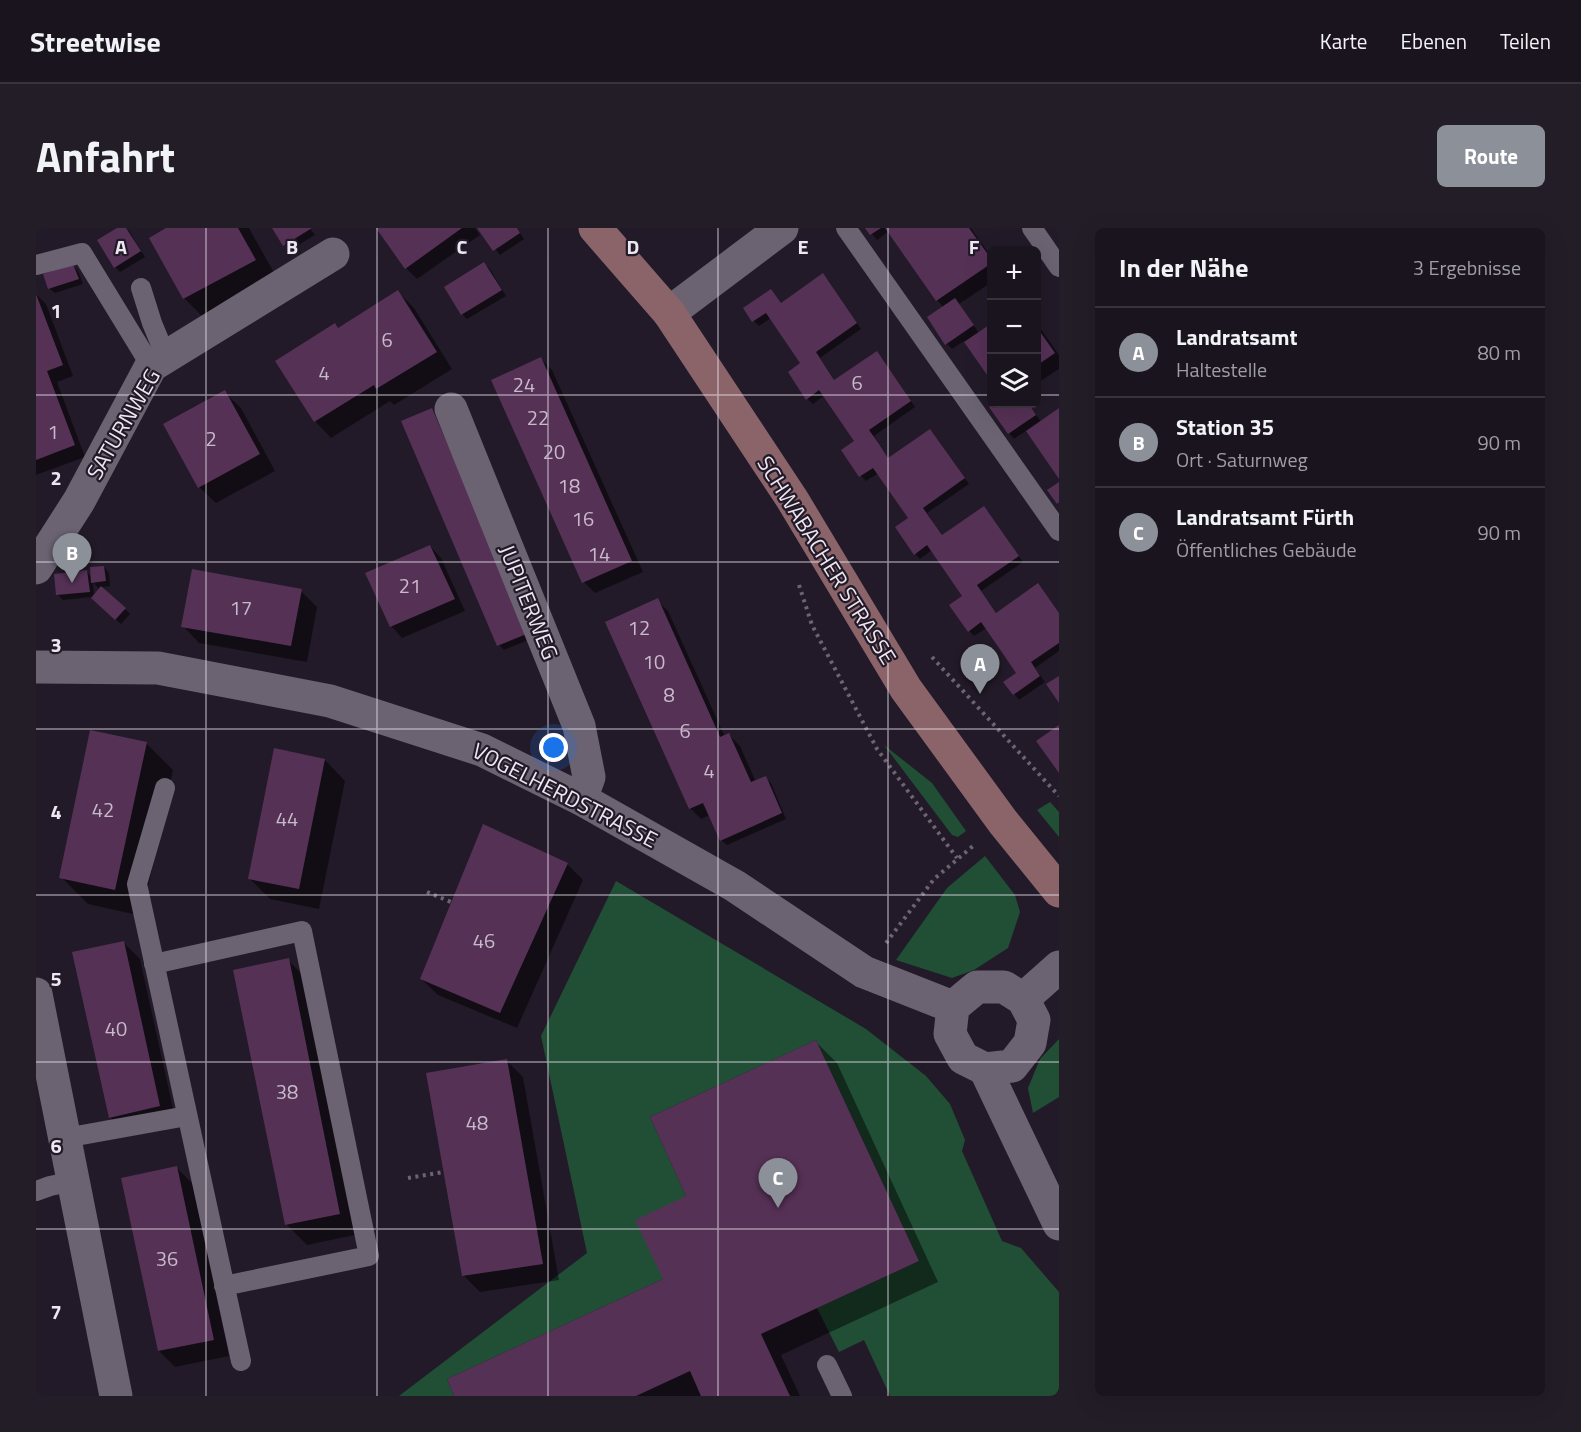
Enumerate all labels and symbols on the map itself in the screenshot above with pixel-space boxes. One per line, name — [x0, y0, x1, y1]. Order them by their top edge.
text: A — [115, 231, 127, 262]
text: B — [286, 231, 298, 262]
text: C — [457, 231, 468, 262]
text: D — [627, 231, 639, 262]
text: E — [797, 231, 809, 262]
text: F — [969, 231, 980, 262]
text: 1 — [50, 295, 62, 326]
house number: 6 — [381, 324, 393, 355]
house number: 4 — [318, 357, 330, 388]
street label: SATURNWEG — [78, 362, 168, 486]
house number: 6 — [851, 367, 863, 398]
house number: 24 — [513, 369, 535, 400]
house number: 22 — [527, 402, 549, 433]
house number: 1 — [47, 416, 59, 447]
house number: 2 — [205, 423, 217, 454]
house number: 20 — [543, 436, 565, 467]
street label: SCHWABACHER STRASSE — [749, 449, 905, 671]
text: 2 — [50, 462, 62, 493]
house number: 18 — [558, 470, 580, 501]
house number: 16 — [572, 503, 594, 534]
pin: B — [52, 534, 92, 583]
house number: 14 — [588, 538, 610, 569]
street label: JUPITERWEG — [491, 539, 567, 665]
house number: 21 — [399, 570, 421, 601]
house number: 17 — [230, 592, 252, 623]
house number: 12 — [628, 612, 650, 643]
text: 3 — [50, 629, 62, 660]
pin: A — [960, 644, 1000, 694]
house number: 10 — [643, 646, 665, 677]
house number: 8 — [663, 679, 675, 710]
house number: 6 — [679, 715, 691, 746]
your location — [539, 733, 568, 762]
street label: VOGELHERDSTRASSE — [466, 734, 664, 856]
house number: 4 — [703, 755, 715, 786]
house number: 42 — [92, 794, 114, 825]
text: 4 — [50, 796, 62, 827]
house number: 44 — [276, 803, 298, 834]
house number: 46 — [473, 925, 495, 956]
text: 5 — [50, 963, 62, 994]
house number: 40 — [105, 1013, 127, 1044]
house number: 38 — [276, 1076, 298, 1107]
house number: 48 — [466, 1107, 488, 1138]
text: 6 — [50, 1130, 62, 1161]
pin: C — [758, 1158, 798, 1208]
house number: 36 — [156, 1243, 178, 1274]
text: 7 — [50, 1296, 62, 1327]

